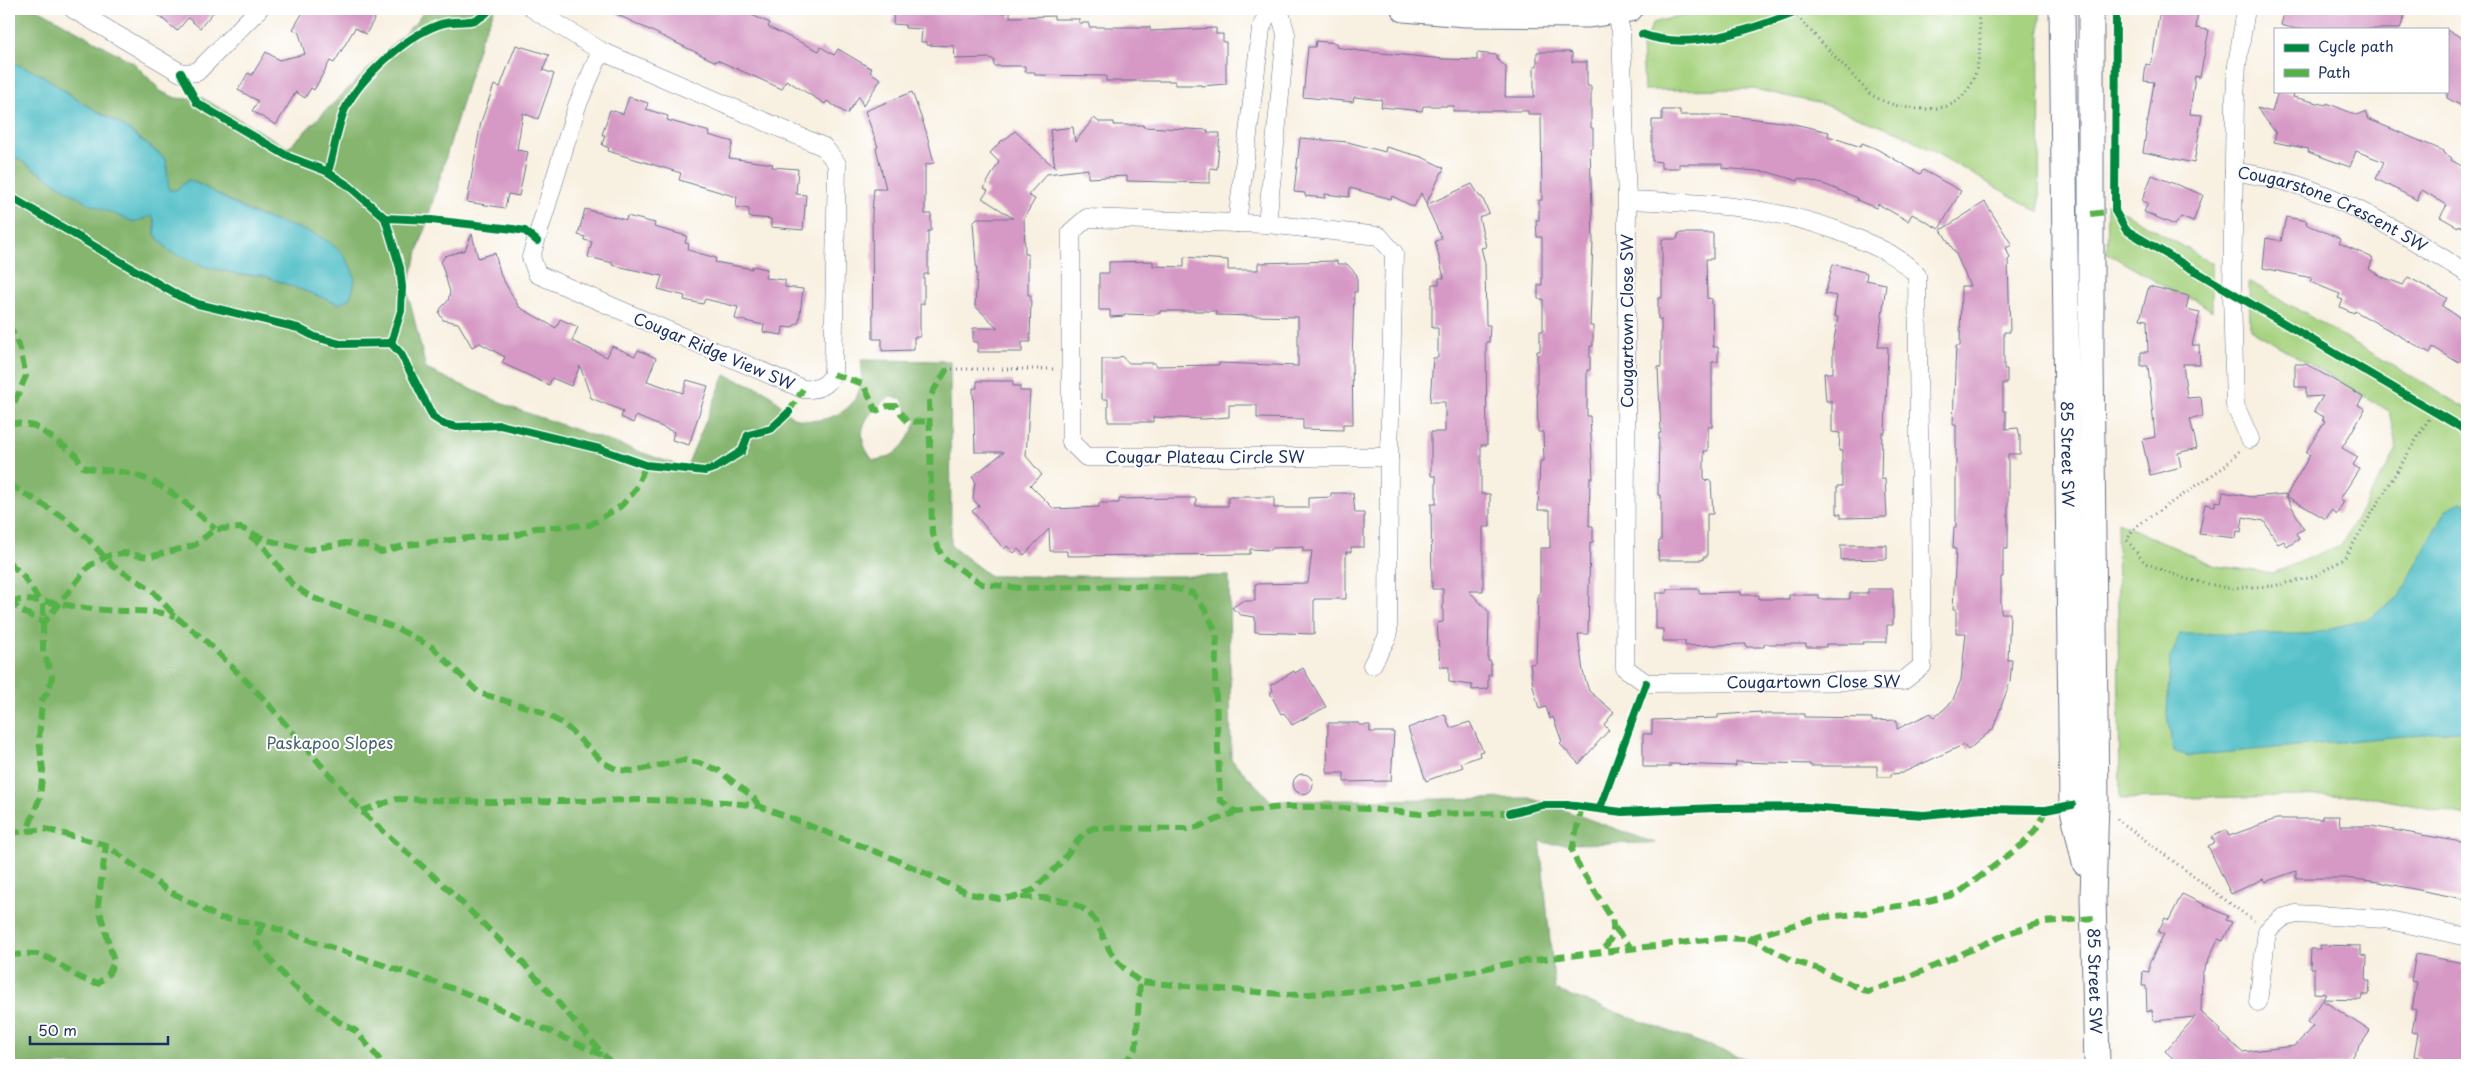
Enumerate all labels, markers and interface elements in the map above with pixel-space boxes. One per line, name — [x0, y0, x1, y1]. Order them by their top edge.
legend — [2274, 28, 2448, 92]
text: Cycle path — [2318, 34, 2394, 57]
text: Path — [2318, 60, 2350, 83]
street label: Cougarstone Crescent SW — [2236, 159, 2433, 257]
street label: Cougartown Close SW — [1614, 234, 1638, 408]
street label: Cougar Ridge View SW — [630, 305, 799, 395]
street label: 85 Street SW — [2056, 401, 2081, 507]
street label: Cougar Plateau Circle SW — [1105, 444, 1305, 468]
street label: Cougartown Close SW — [1726, 668, 1901, 693]
park label: Paskapoo Slopes — [267, 730, 393, 754]
street label: 85 Street SW — [2083, 927, 2109, 1034]
scale bar — [30, 1014, 168, 1046]
text: 50 m — [38, 1018, 77, 1041]

